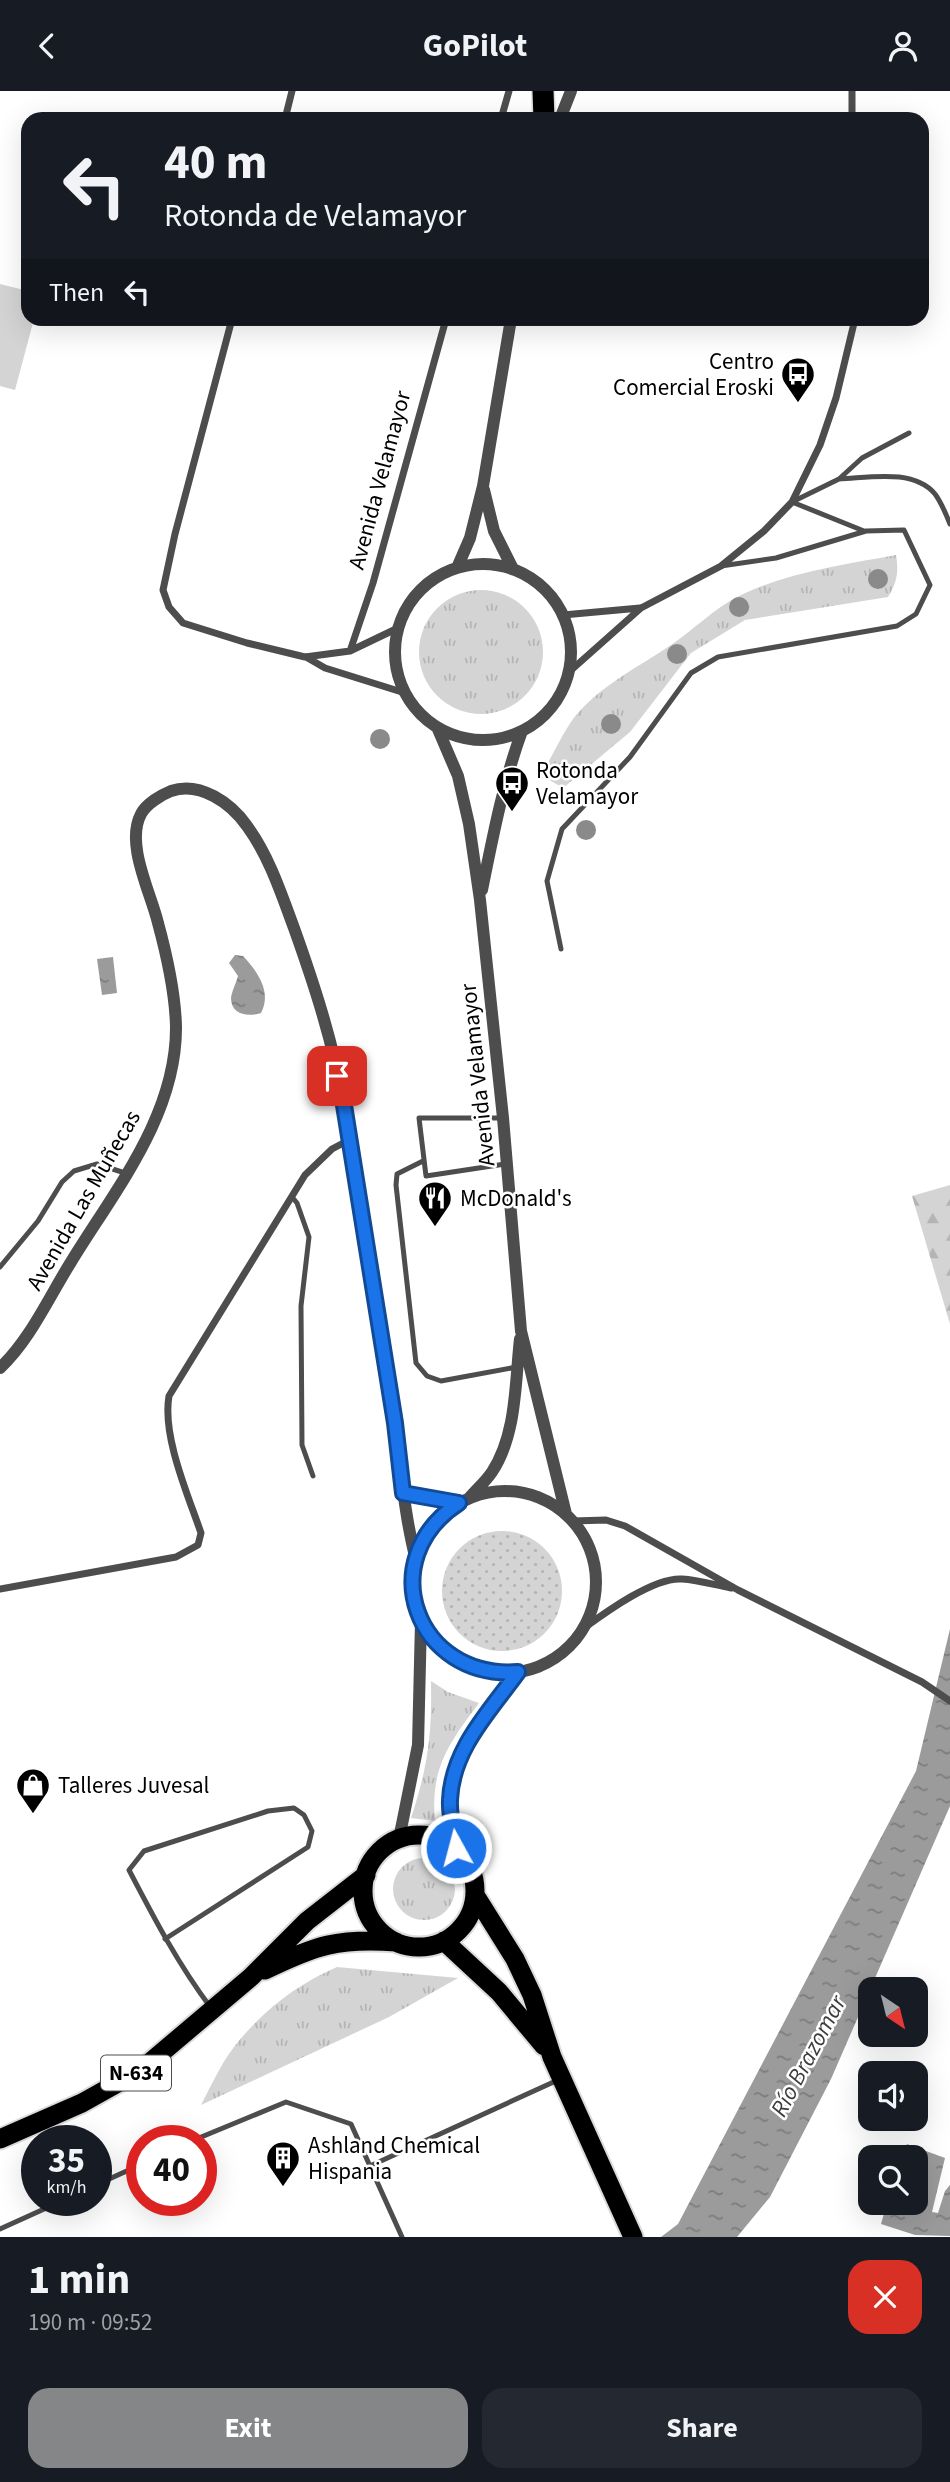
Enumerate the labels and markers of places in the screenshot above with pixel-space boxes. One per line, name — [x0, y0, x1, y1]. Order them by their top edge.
place label: Centro Comercial Eroski — [613, 345, 774, 404]
bus stop icon: Centro Comercial Eroski — [779, 355, 817, 404]
place label: Rotonda Velamayor — [536, 754, 639, 813]
bus stop icon: Rotonda Velamayor — [493, 764, 531, 813]
pin — [307, 1046, 367, 1106]
restaurant icon: McDonald's — [416, 1179, 454, 1228]
place label: McDonald's — [460, 1182, 572, 1215]
shop icon: Talleres Juvesal — [14, 1766, 52, 1815]
place label: Talleres Juvesal — [58, 1769, 209, 1802]
place label: Ashland Chemical Hispania — [308, 2129, 480, 2188]
building icon: Ashland Chemical Hispania — [264, 2139, 302, 2188]

